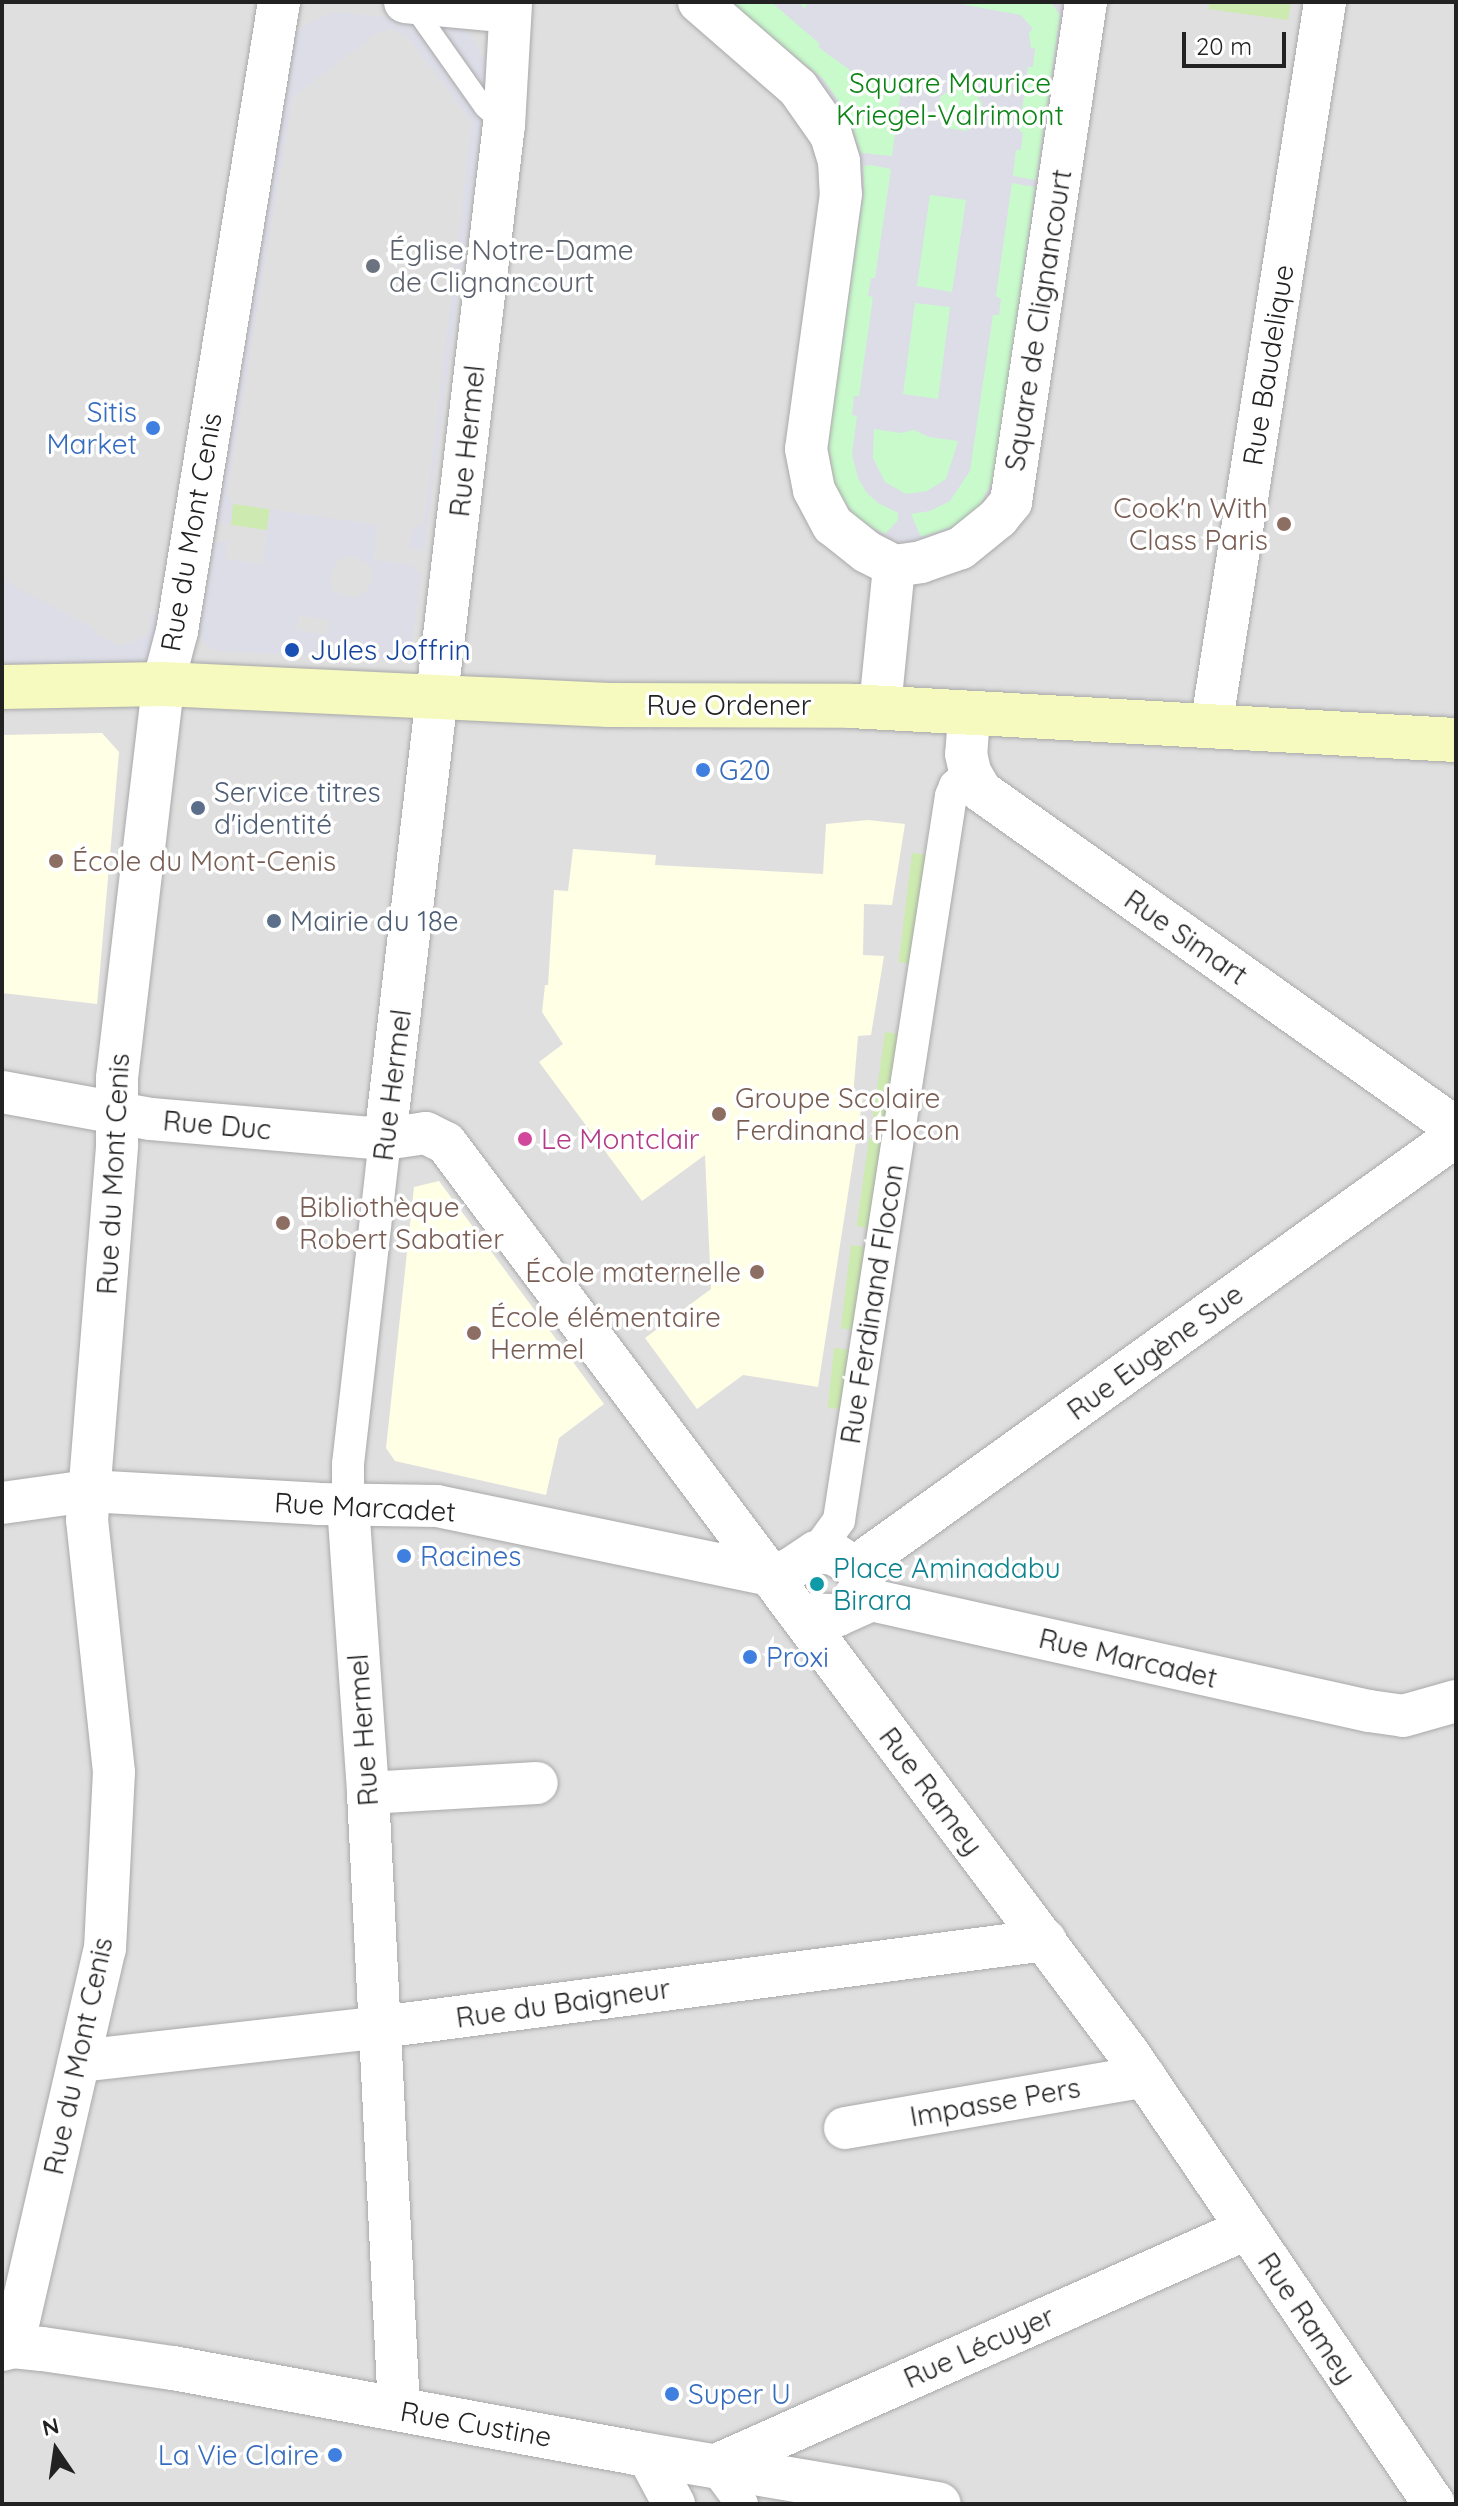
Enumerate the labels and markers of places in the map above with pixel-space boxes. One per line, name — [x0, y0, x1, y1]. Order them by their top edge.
place label: Église Notre-Dame de Clignancourt — [389, 233, 634, 299]
marker: Église Notre-Dame de Clignancourt — [364, 257, 382, 275]
place label: Sitis Market — [46, 395, 137, 461]
marker: Sitis Market — [144, 419, 162, 437]
place label: Cook'n With Class Paris — [1113, 491, 1268, 557]
marker: Cook'n With Class Paris — [1275, 515, 1293, 533]
place label: Jules Joffrin — [310, 633, 471, 667]
marker: Jules Joffrin — [281, 639, 303, 661]
place label: G20 — [719, 753, 771, 787]
marker: G20 — [694, 761, 712, 779]
place label: Service titres d'identité — [214, 775, 381, 841]
marker: Service titres d'identité — [189, 799, 207, 817]
place label: École du Mont-Cenis — [72, 844, 336, 878]
marker: École du Mont-Cenis — [47, 852, 65, 870]
place label: Mairie du 18e — [290, 904, 459, 938]
marker: Mairie du 18e — [265, 912, 283, 930]
place label: Groupe Scolaire Ferdinand Flocon — [735, 1081, 960, 1147]
marker: Groupe Scolaire Ferdinand Flocon — [710, 1105, 728, 1123]
place label: Le Montclair — [541, 1122, 700, 1156]
marker: Le Montclair — [516, 1130, 534, 1148]
place label: Bibliothèque Robert Sabatier — [299, 1190, 504, 1256]
marker: Bibliothèque Robert Sabatier — [274, 1214, 292, 1232]
place label: École maternelle — [525, 1255, 741, 1289]
marker: École maternelle — [748, 1263, 766, 1281]
place label: École élémentaire Hermel — [490, 1300, 721, 1366]
marker: École élémentaire Hermel — [465, 1324, 483, 1342]
place label: Racines — [420, 1539, 521, 1573]
marker: Racines — [395, 1547, 413, 1565]
place label: Place Aminadabu Birara — [833, 1551, 1061, 1617]
marker: Place Aminadabu Birara — [808, 1575, 826, 1593]
place label: Proxi — [766, 1640, 829, 1674]
marker: Proxi — [741, 1648, 759, 1666]
place label: Super U — [688, 2377, 791, 2411]
marker: Super U — [663, 2385, 681, 2403]
place label: La Vie Claire — [158, 2438, 319, 2472]
marker: La Vie Claire — [326, 2446, 344, 2464]

